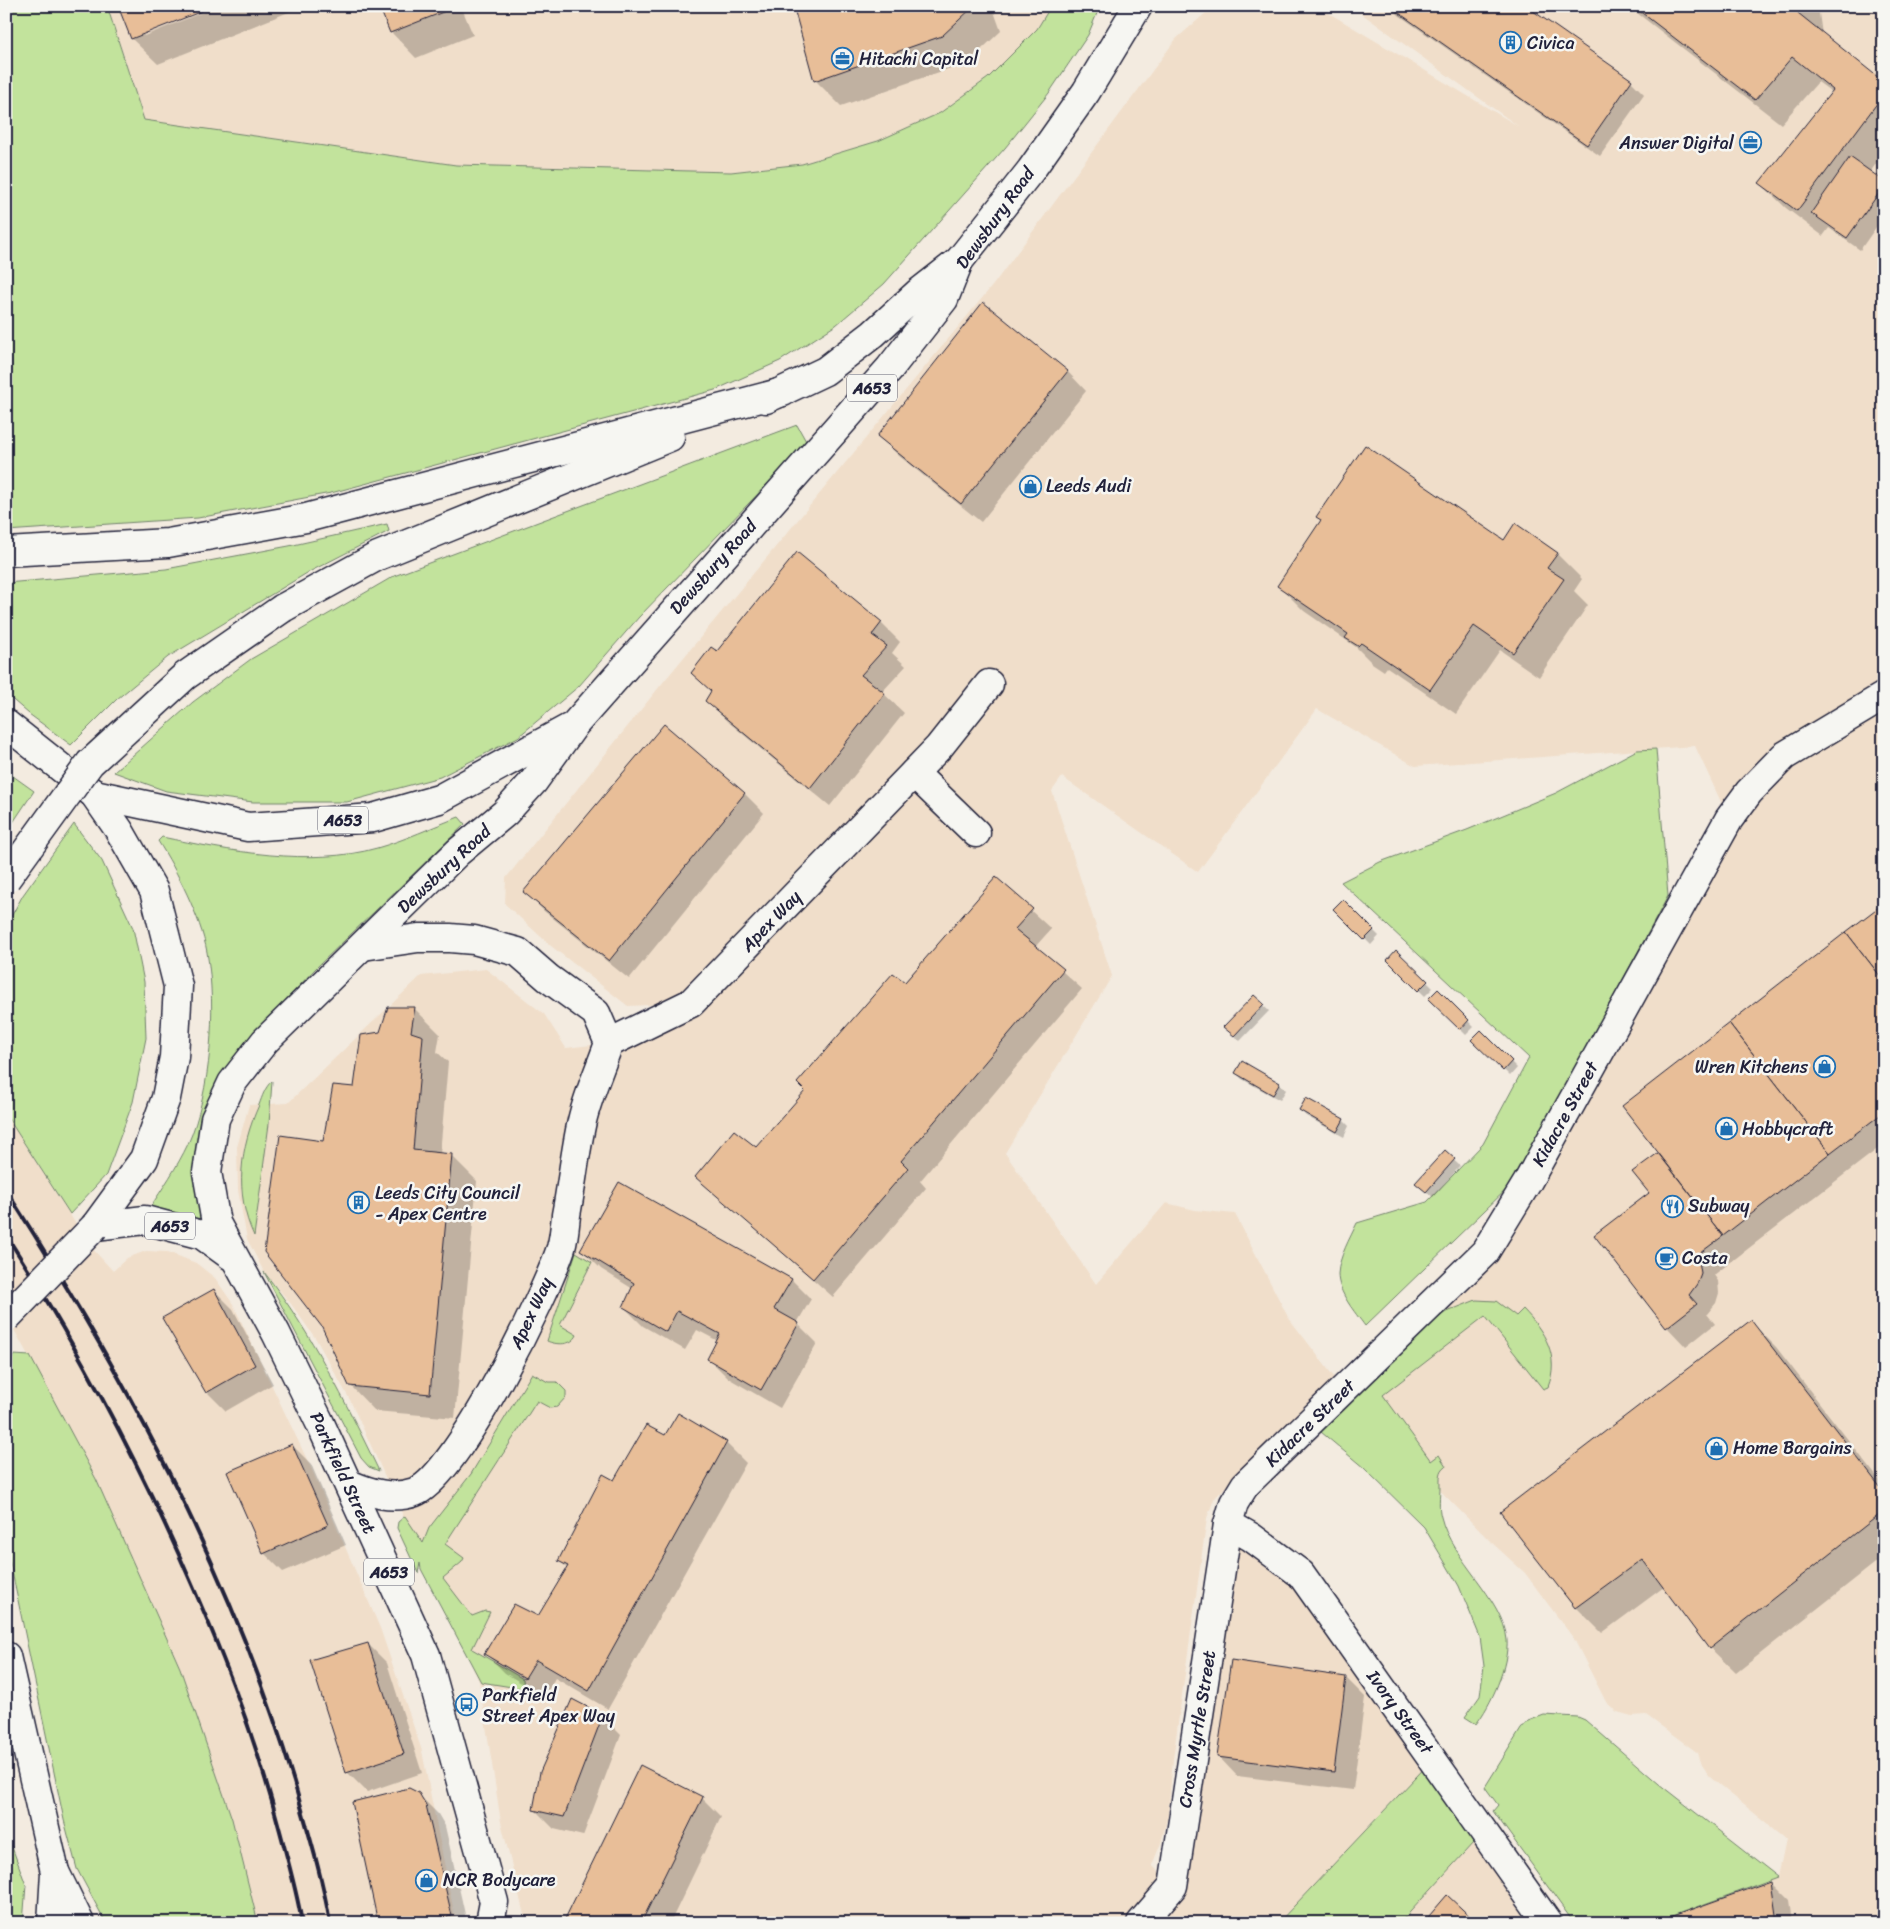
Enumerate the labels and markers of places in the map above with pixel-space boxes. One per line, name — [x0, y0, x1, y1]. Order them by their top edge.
place label: Civica — [1527, 27, 1575, 59]
building icon: Civica — [1499, 31, 1523, 55]
place label: Hitachi Capital — [859, 43, 979, 75]
office icon: Hitachi Capital — [831, 47, 855, 71]
place label: Answer Digital — [1618, 127, 1735, 159]
office icon: Answer Digital — [1738, 131, 1762, 155]
place label: Leeds Audi — [1046, 470, 1132, 502]
shop icon: Leeds Audi — [1018, 474, 1042, 498]
place label: Wren Kitchens — [1695, 1051, 1809, 1083]
shop icon: Wren Kitchens — [1812, 1055, 1836, 1079]
place label: Hobbycraft — [1742, 1113, 1834, 1145]
shop icon: Hobbycraft — [1714, 1117, 1738, 1141]
place label: Leeds City Council - Apex Centre — [375, 1177, 521, 1230]
place label: Subway — [1688, 1190, 1750, 1222]
building icon: Leeds City Council - Apex Centre — [347, 1191, 371, 1215]
restaurant icon: Subway — [1660, 1194, 1684, 1218]
place label: Costa — [1682, 1242, 1729, 1274]
cafe icon: Costa — [1654, 1246, 1678, 1270]
place label: Home Bargains — [1733, 1432, 1852, 1464]
shop icon: Home Bargains — [1705, 1436, 1729, 1460]
place label: Parkfield Street Apex Way — [482, 1679, 616, 1732]
bus stop icon: Parkfield Street Apex Way — [454, 1693, 478, 1717]
place label: NCR Bodycare — [443, 1864, 556, 1896]
shop icon: NCR Bodycare — [415, 1868, 439, 1892]

